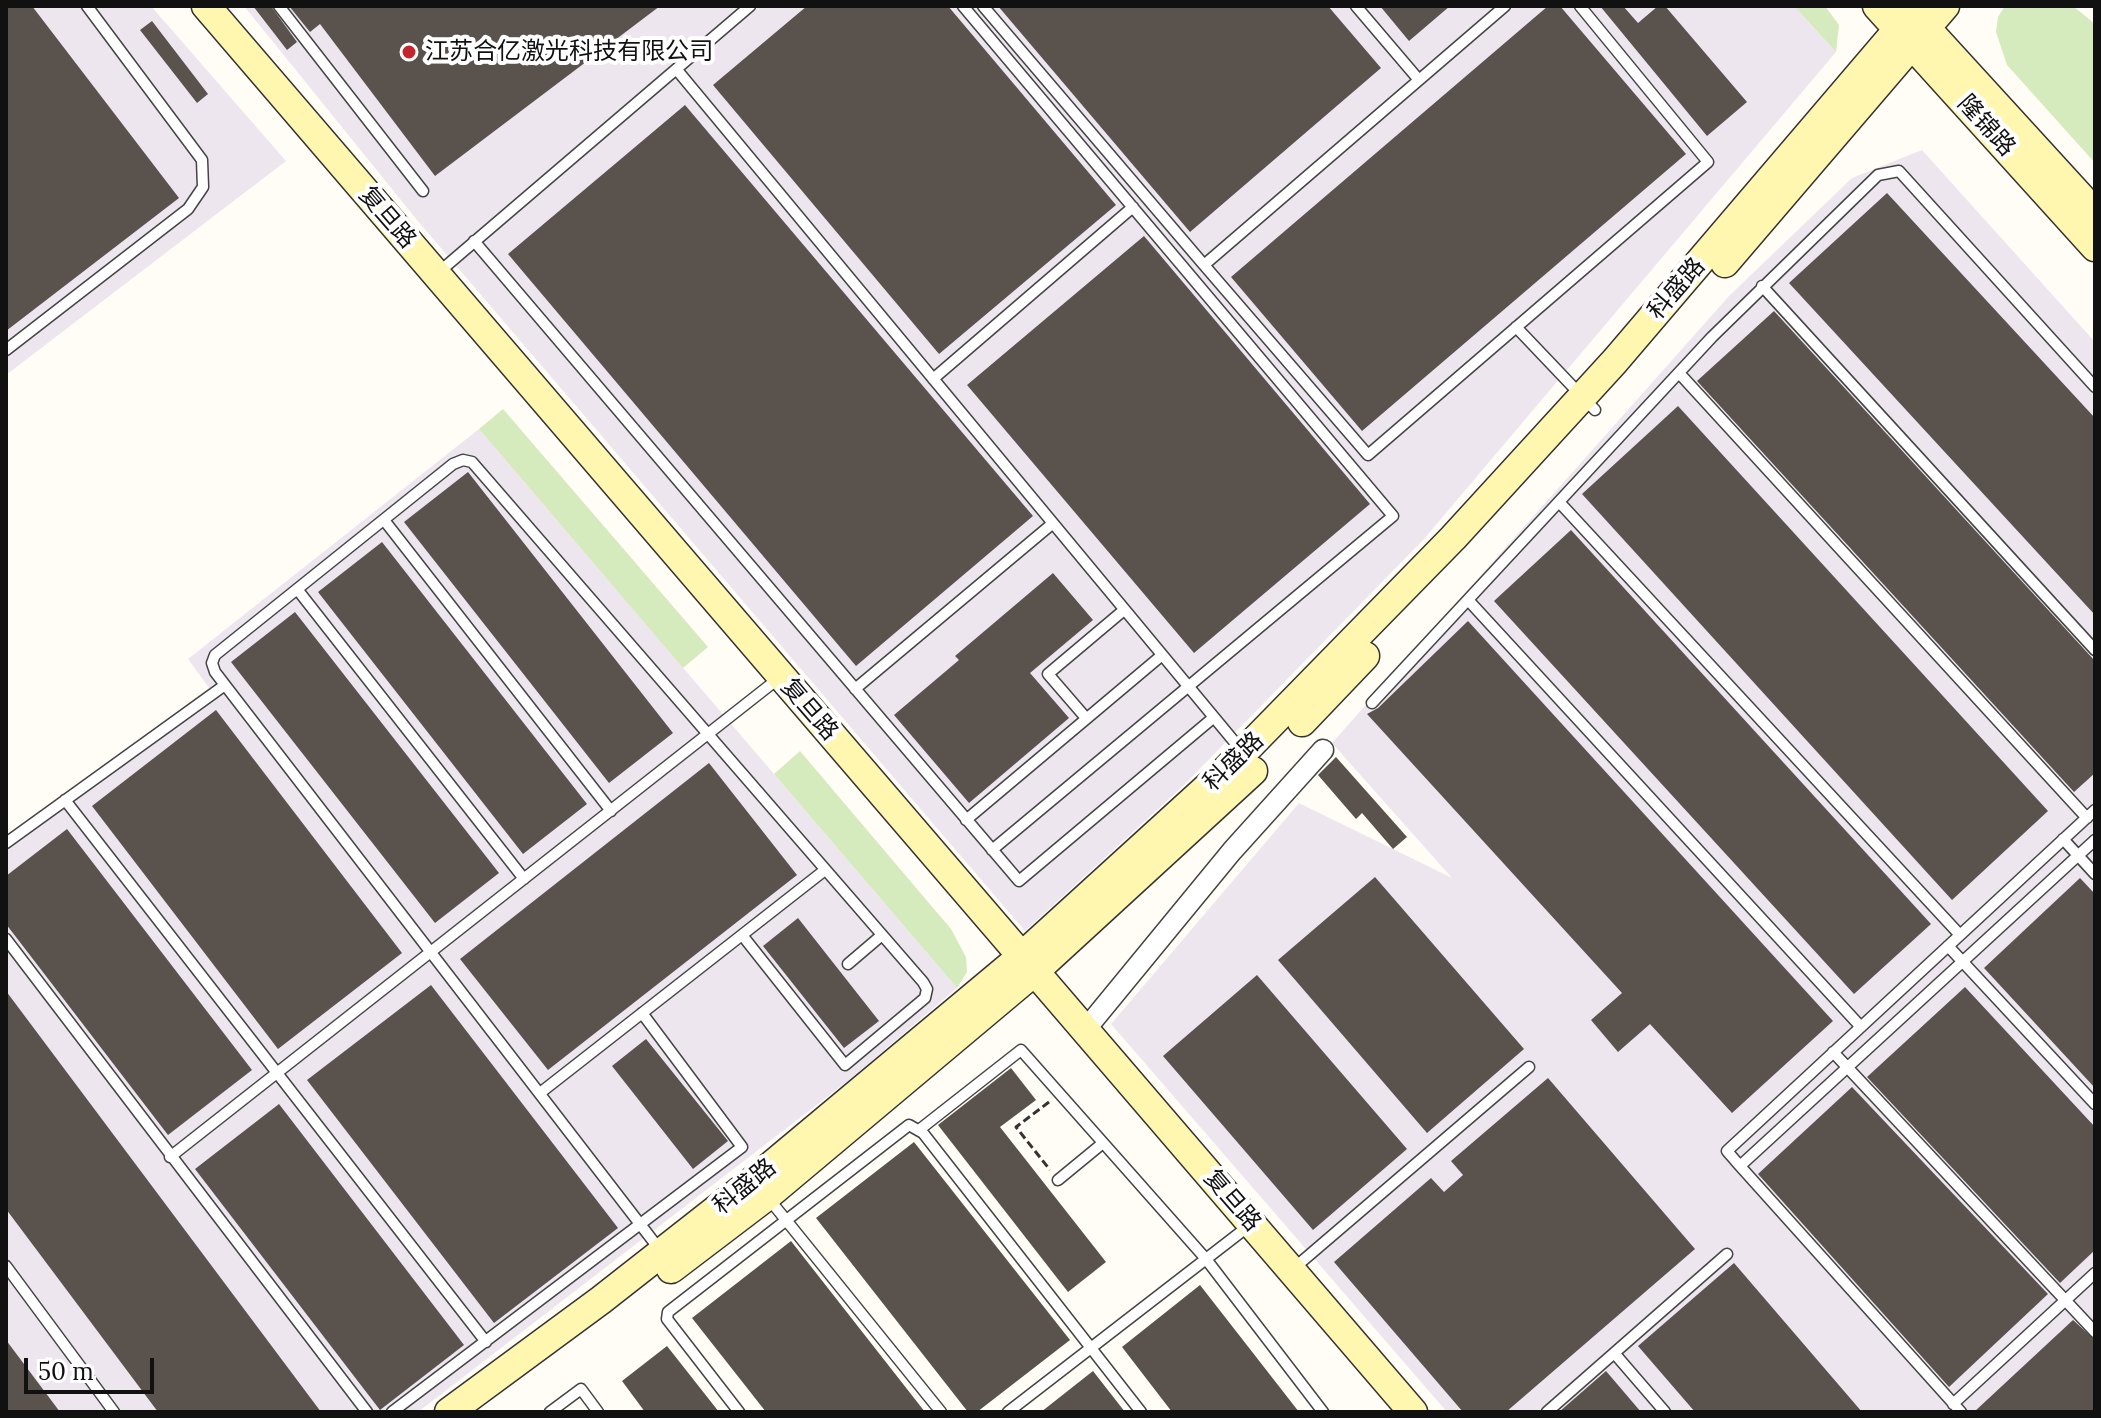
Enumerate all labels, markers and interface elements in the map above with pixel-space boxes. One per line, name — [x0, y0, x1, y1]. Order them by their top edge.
place label: 江苏合亿激光科技有限公司 — [425, 38, 713, 66]
marker: 江苏合亿激光科技有限公司 — [400, 43, 418, 61]
street label: 隆锦路 — [1951, 90, 2021, 162]
street label: 复旦路 — [353, 181, 421, 255]
street label: 科盛路 — [1643, 252, 1711, 326]
street label: 复旦路 — [775, 673, 843, 747]
street label: 科盛路 — [1198, 727, 1270, 797]
street label: 科盛路 — [708, 1153, 782, 1221]
street label: 复旦路 — [1198, 1164, 1266, 1238]
scale bar — [28, 1342, 158, 1392]
text: 50 m — [38, 1356, 94, 1387]

